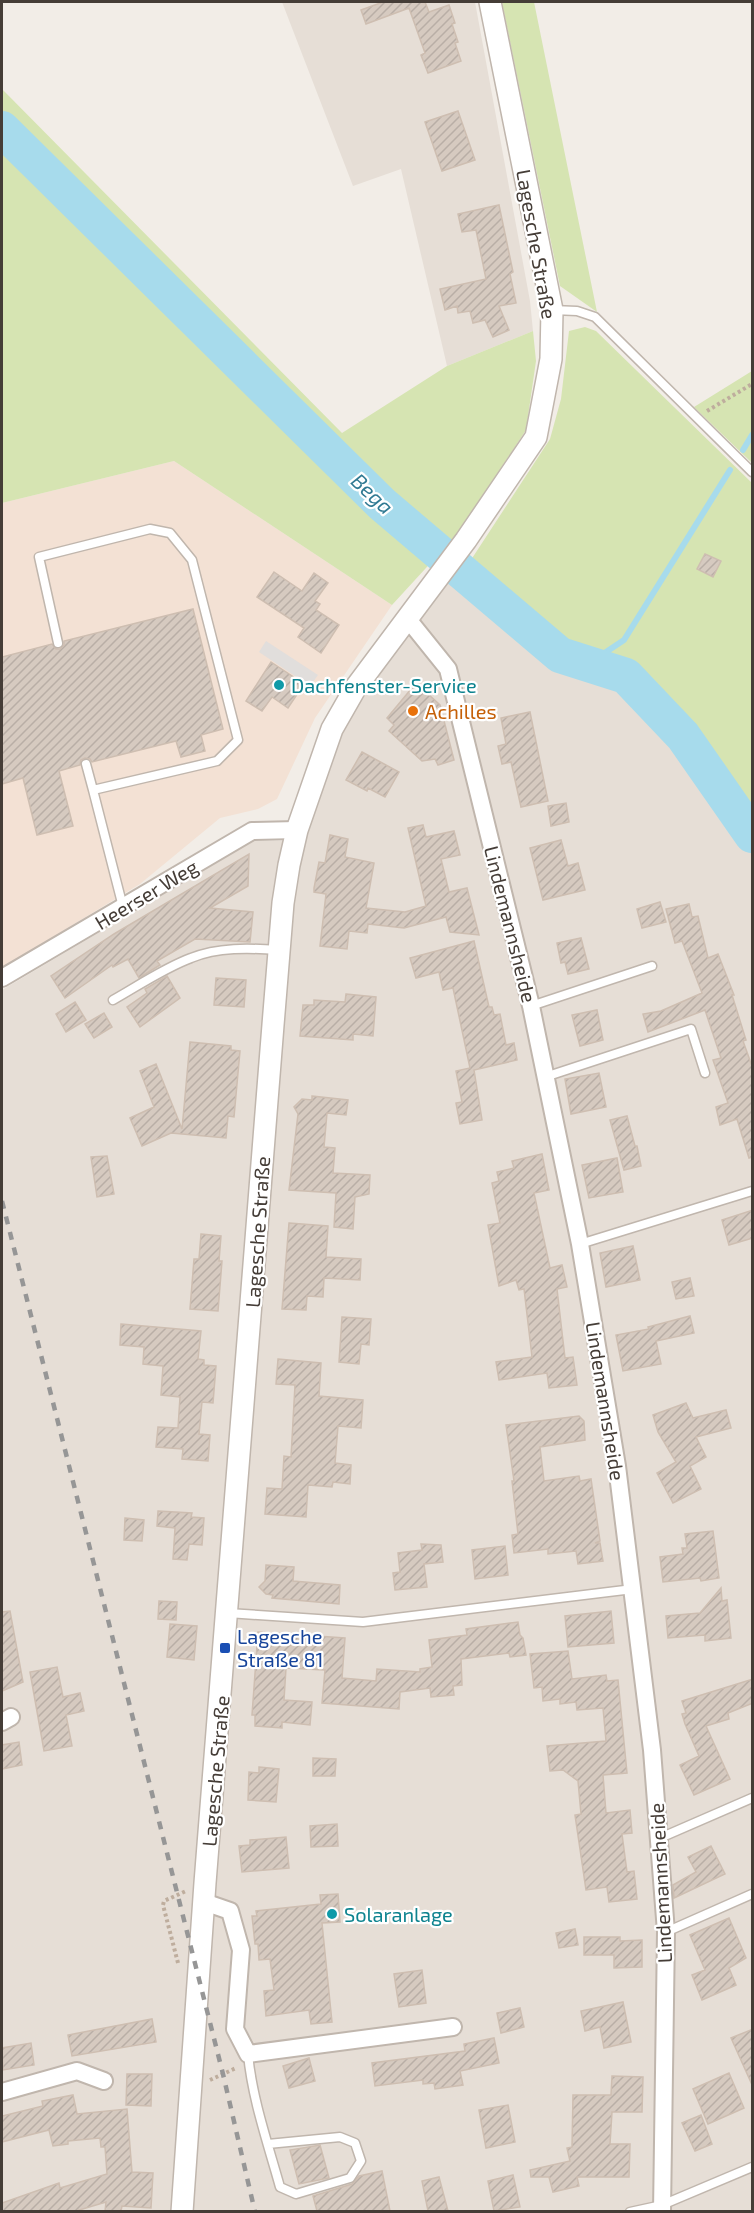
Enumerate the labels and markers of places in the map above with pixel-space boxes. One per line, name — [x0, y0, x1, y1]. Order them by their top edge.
place label: Dachfenster-Service — [291, 673, 477, 697]
marker: Dachfenster-Service — [272, 678, 286, 692]
place label: Achilles — [425, 699, 497, 723]
marker: Achilles — [406, 704, 420, 718]
place label: Lagesche Straße 81 — [237, 1624, 324, 1671]
marker: Lagesche Straße 81 — [218, 1641, 232, 1655]
place label: Solaranlage — [344, 1902, 453, 1926]
marker: Solaranlage — [325, 1907, 339, 1921]

